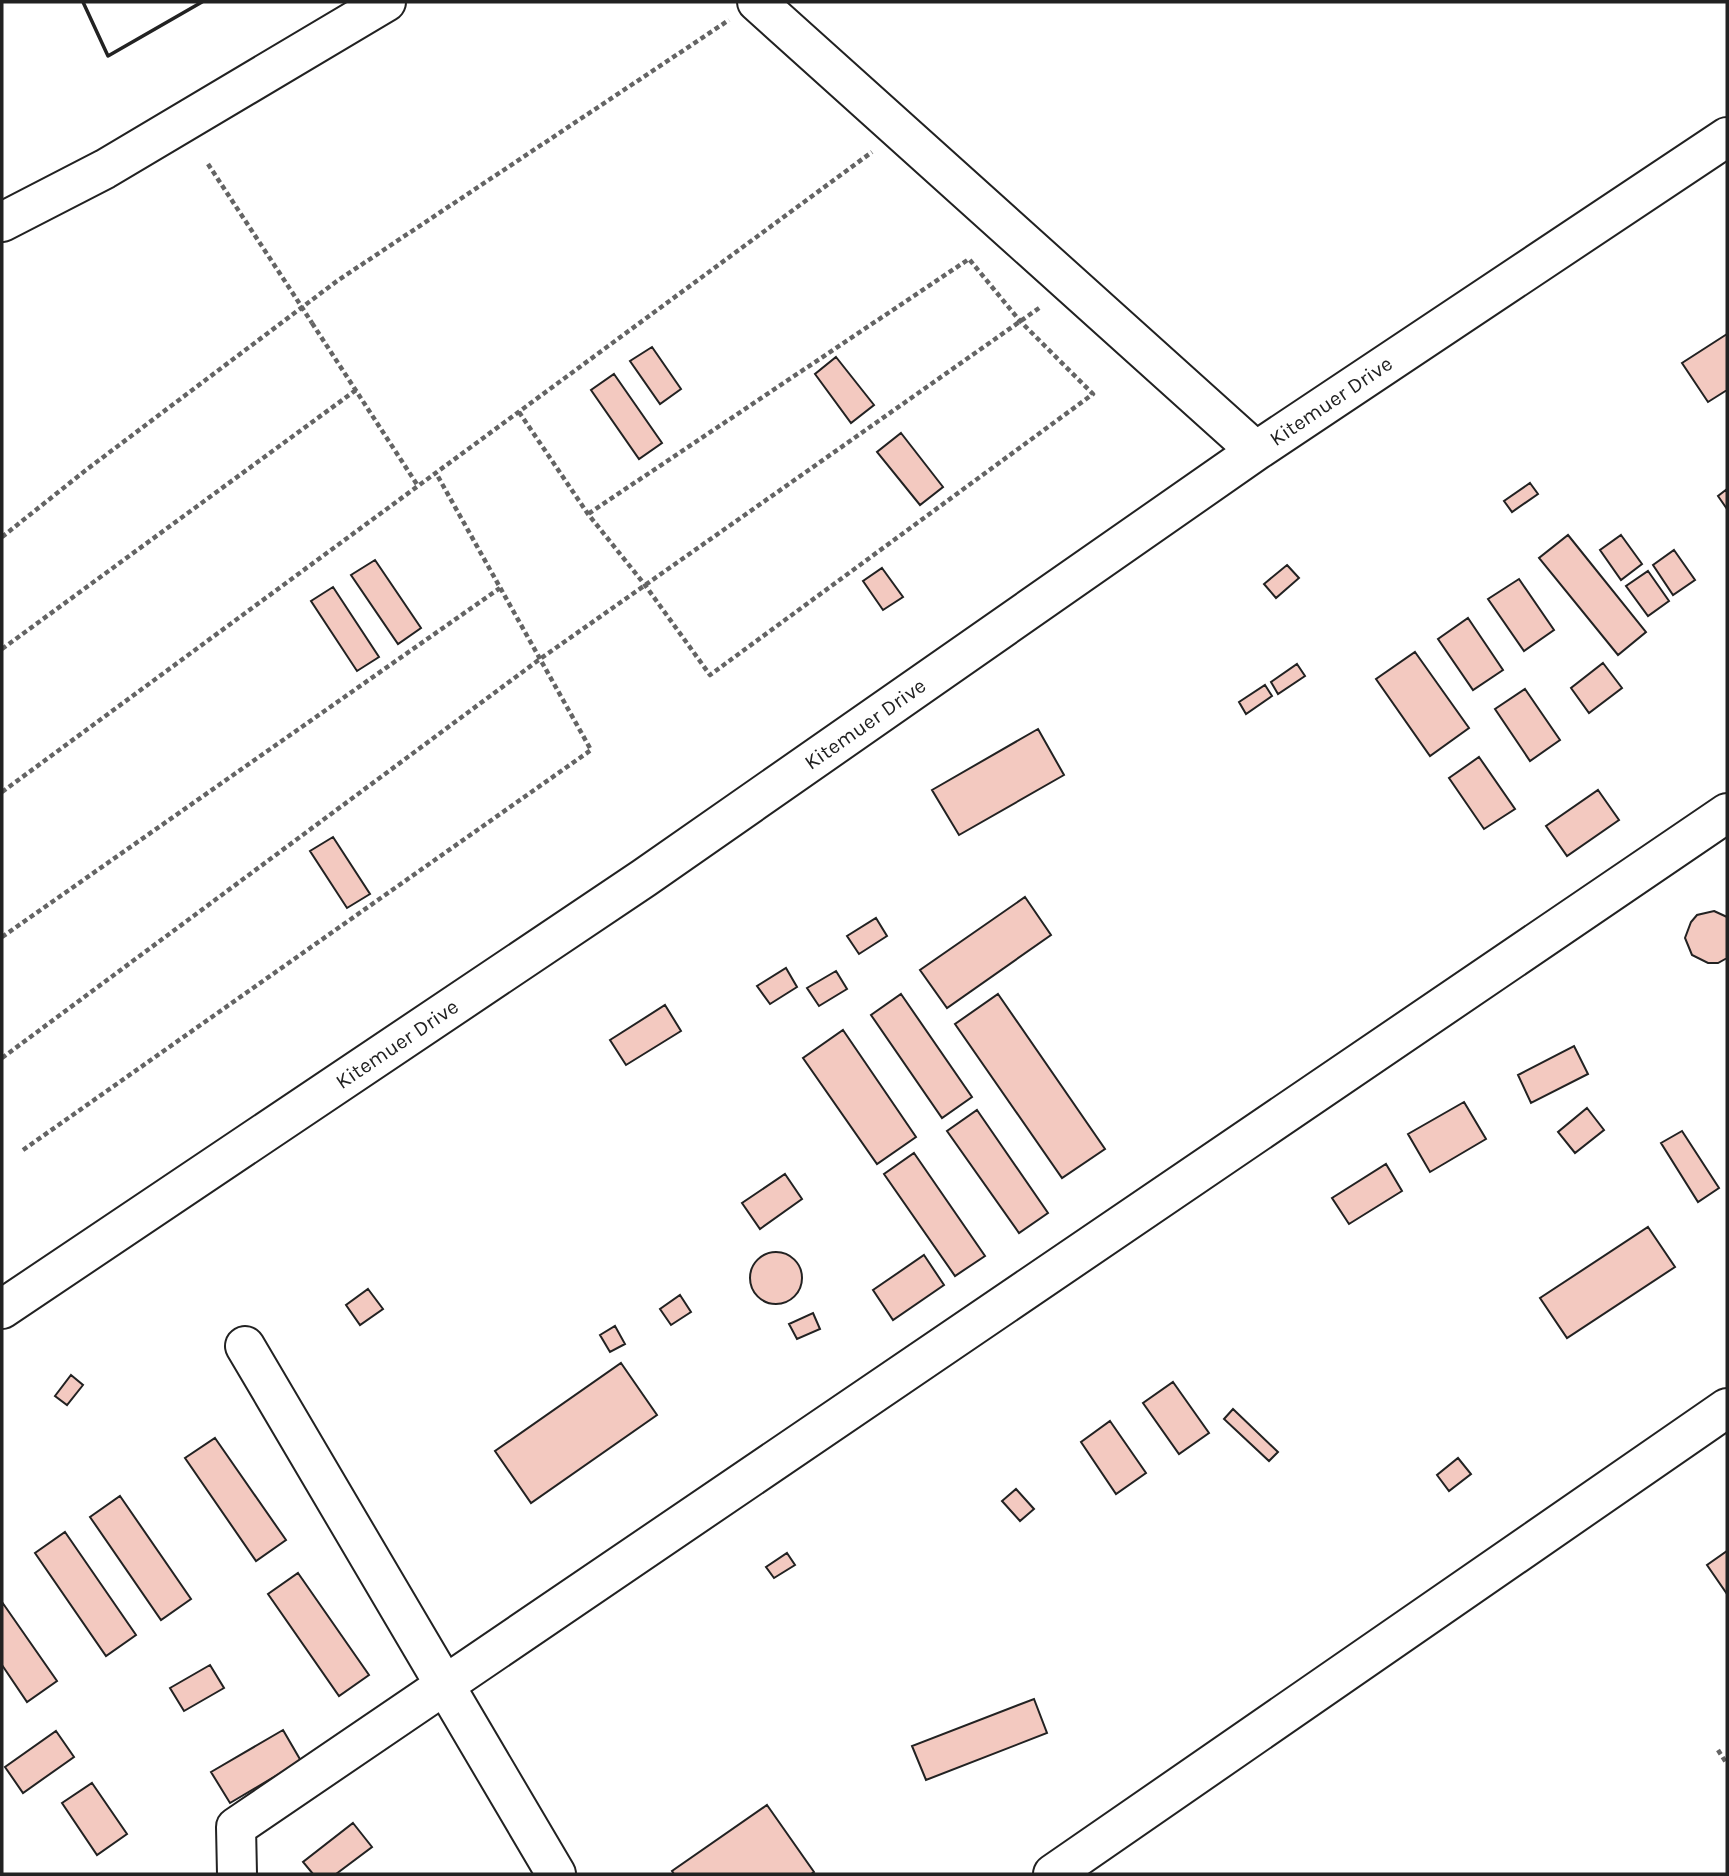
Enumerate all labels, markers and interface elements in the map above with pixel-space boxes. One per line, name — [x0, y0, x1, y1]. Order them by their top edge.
street label: Kitemuer Drive — [1265, 351, 1397, 451]
street label: Kitemuer Drive — [800, 673, 930, 775]
street label: Kitemuer Drive — [331, 994, 463, 1094]

